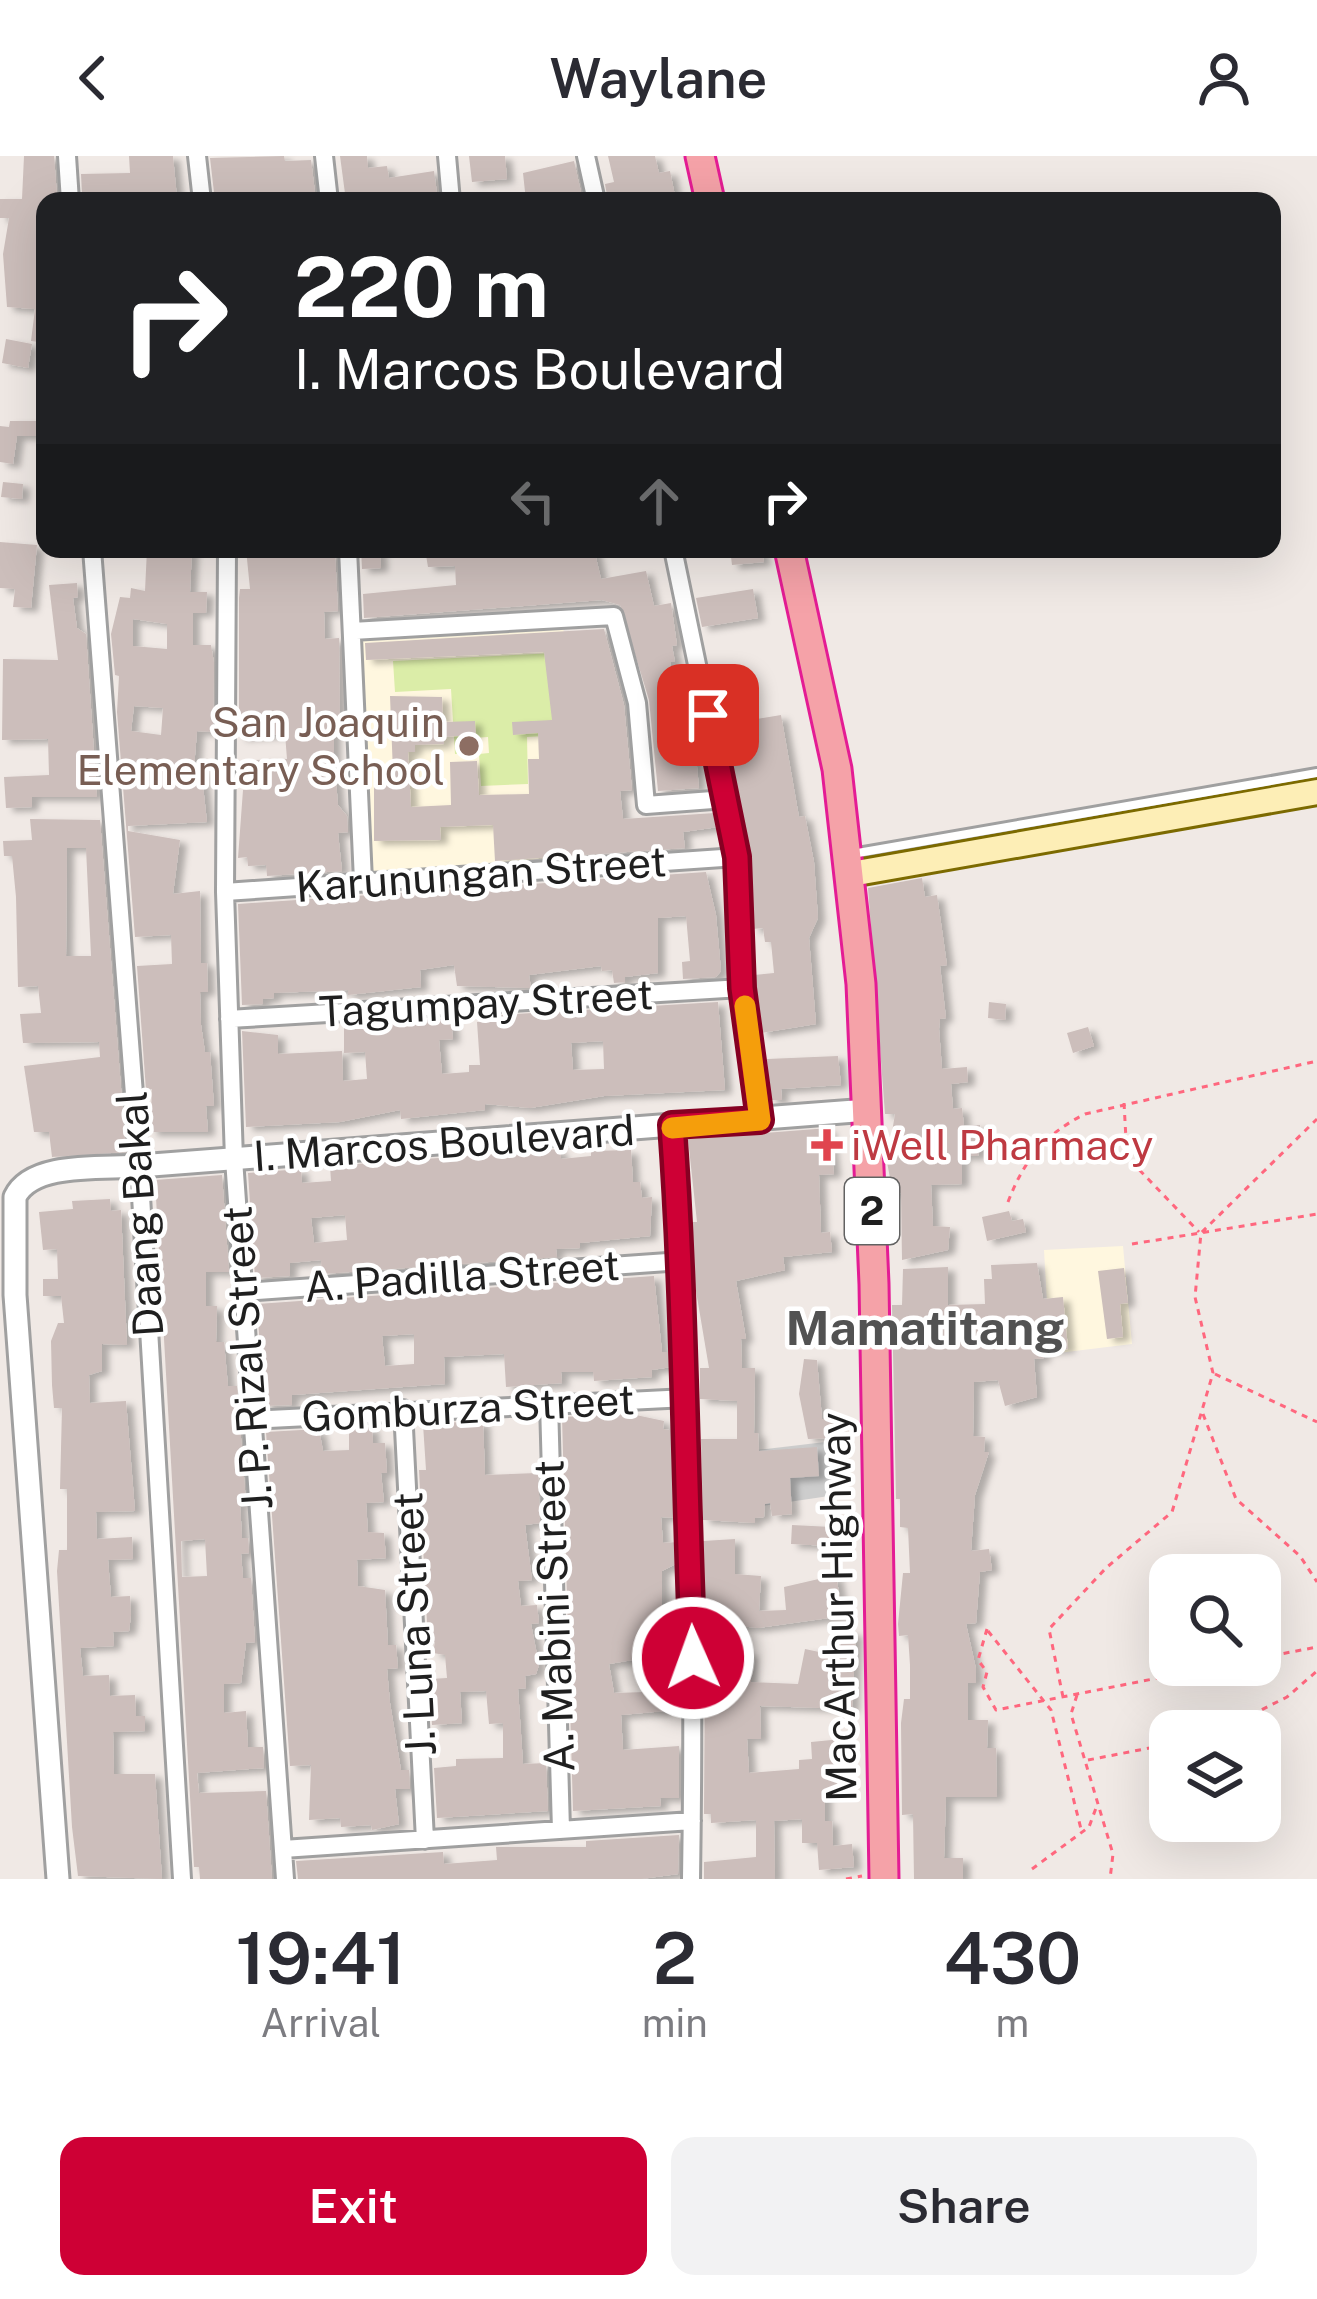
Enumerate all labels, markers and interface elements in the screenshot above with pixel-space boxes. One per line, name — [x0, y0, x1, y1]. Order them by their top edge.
icon: back — [60, 45, 126, 111]
icon: person — [1191, 45, 1257, 111]
text: Waylane — [550, 47, 767, 110]
text: 220 m — [294, 237, 549, 336]
icon: right — [96, 240, 252, 396]
text: I. Marcos Boulevard — [294, 338, 785, 401]
icon: left — [500, 468, 566, 534]
icon: ahead — [626, 468, 692, 534]
icon: right — [752, 468, 818, 534]
pin — [657, 664, 759, 766]
icon: arrive — [675, 682, 741, 748]
place label: San Joaquin Elementary School — [77, 697, 445, 794]
marker: San Joaquin Elementary School — [456, 733, 482, 759]
street label: Karunungan Street — [294, 836, 668, 911]
street label: Tagumpay Street — [318, 969, 654, 1036]
street label: Daang Bakal — [106, 1089, 173, 1339]
street label: I. Marcos Boulevard — [252, 1105, 636, 1180]
place label: iWell Pharmacy — [851, 1120, 1153, 1169]
marker: iWell Pharmacy — [814, 1132, 840, 1158]
road number: 2 — [845, 1178, 899, 1244]
street label: J. P. Rizal Street — [211, 1204, 282, 1512]
street label: A. Padilla Street — [303, 1240, 621, 1311]
district label: Mamatitang — [786, 1299, 1064, 1356]
street label: Gomburza Street — [300, 1374, 636, 1441]
street label: MacArthur Highway — [810, 1412, 865, 1802]
street label: A. Mabini Street — [524, 1459, 583, 1773]
street label: J. Luna Street — [382, 1491, 445, 1757]
map controls — [1149, 1554, 1281, 1842]
button: search — [1149, 1554, 1281, 1686]
position arrow — [630, 1595, 756, 1721]
button: layers — [1149, 1710, 1281, 1842]
text: 19:41 — [236, 1916, 406, 2000]
text: 2 — [653, 1916, 697, 2000]
text: 430 — [943, 1916, 1081, 2000]
text: Arrival — [261, 2000, 381, 2046]
text: min — [642, 2000, 708, 2046]
text: m — [996, 2000, 1029, 2046]
button: Exit — [60, 2137, 647, 2275]
button: Share — [671, 2137, 1257, 2275]

